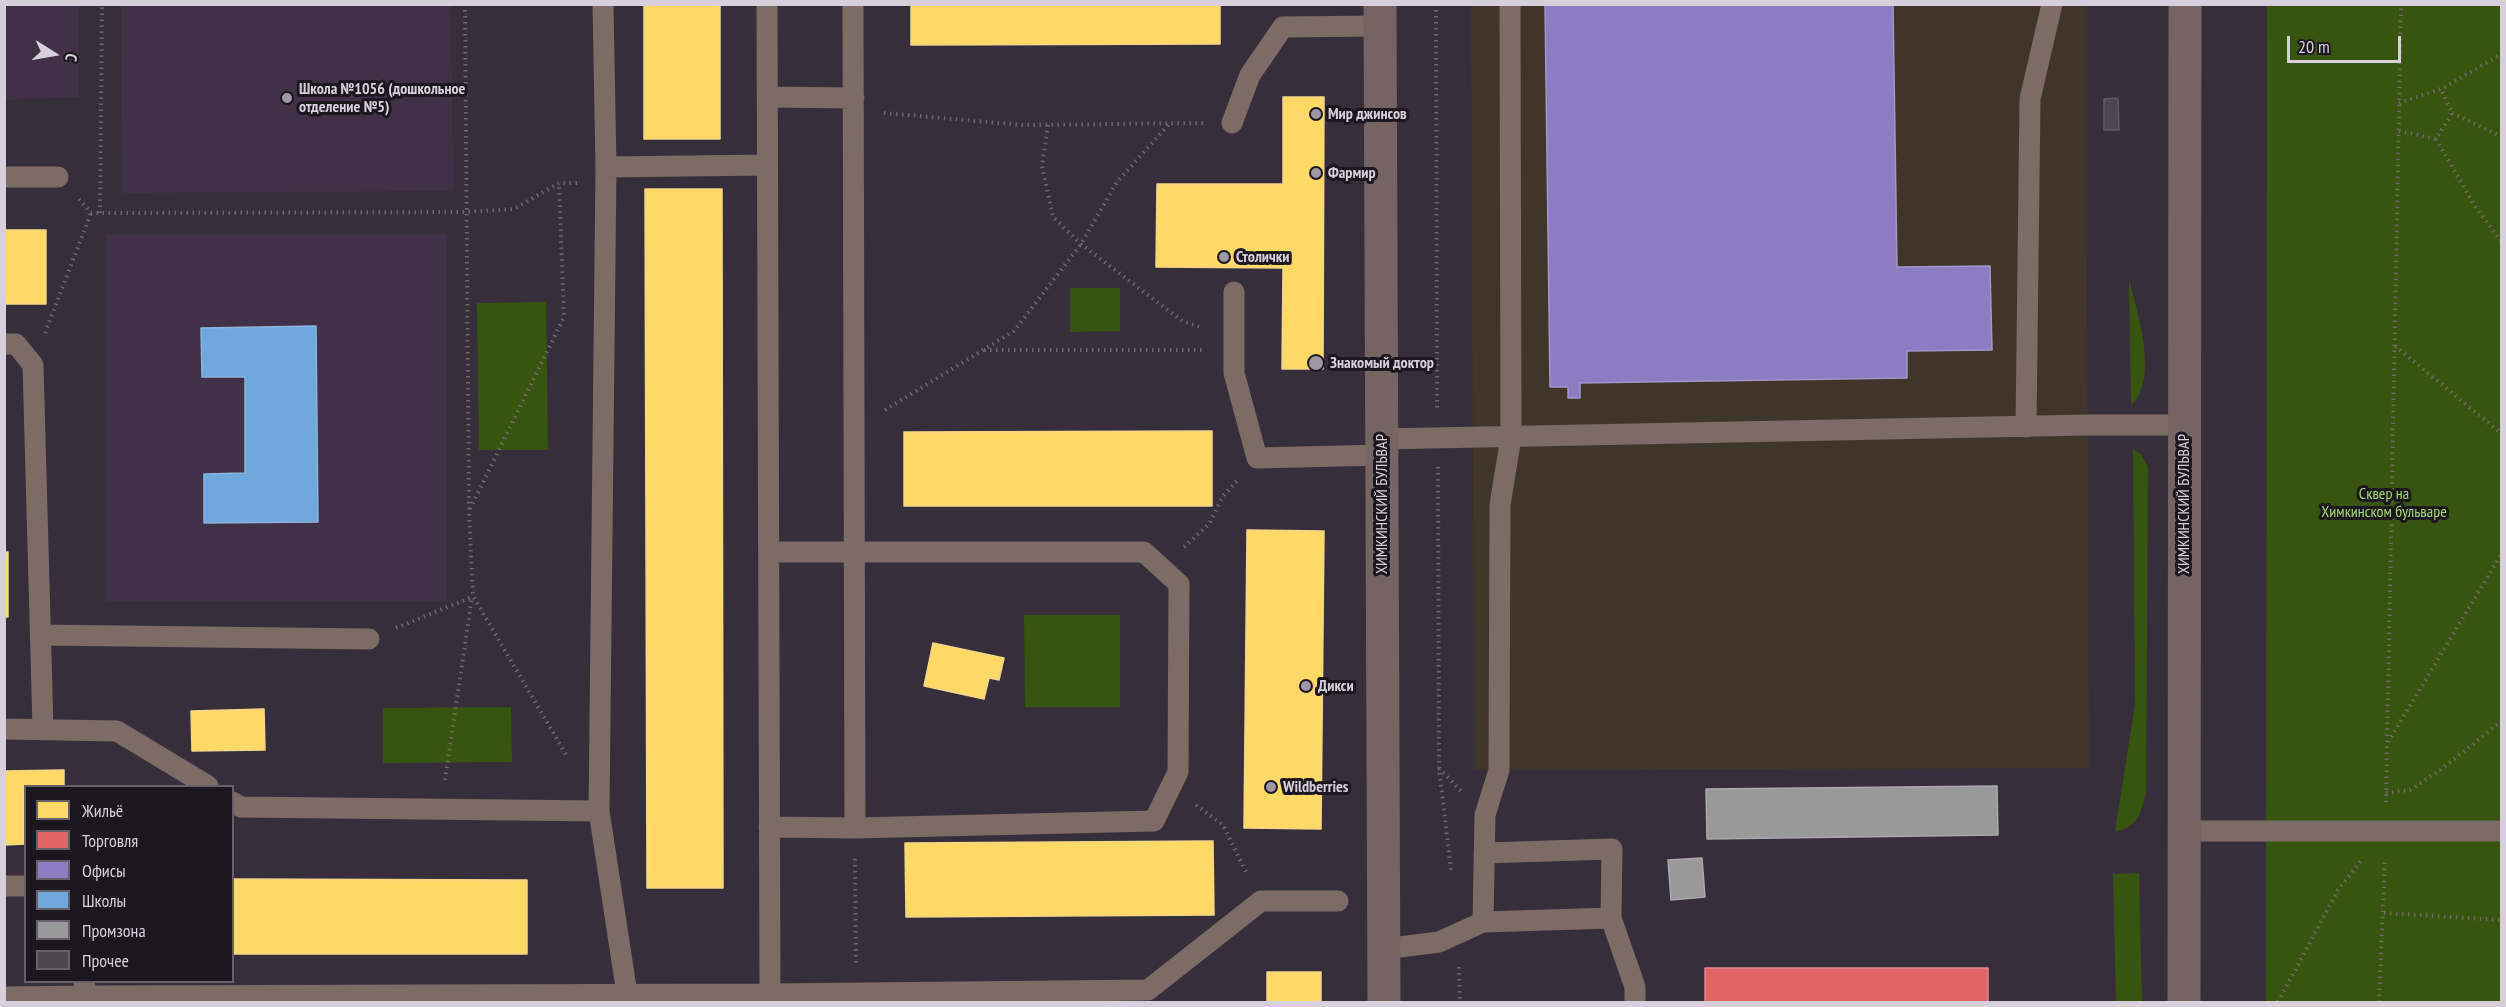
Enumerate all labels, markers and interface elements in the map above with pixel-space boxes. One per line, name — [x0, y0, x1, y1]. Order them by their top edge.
north arrow — [24, 24, 84, 84]
scale bar — [2290, 24, 2404, 62]
text: 20 m — [2298, 35, 2330, 58]
text: С — [61, 52, 82, 63]
place label: Школа №1056 (дошкольное отделение №5) — [299, 79, 465, 117]
marker: Школа №1056 (дошкольное отделение №5) — [280, 91, 294, 105]
place label: Мир джинсов — [1328, 104, 1407, 124]
marker: Мир джинсов — [1309, 107, 1323, 121]
place label: Фармир — [1328, 163, 1376, 183]
marker: Фармир — [1309, 166, 1323, 180]
place label: Столички — [1236, 247, 1289, 267]
marker: Столички — [1217, 250, 1231, 264]
place label: Знакомый доктор — [1330, 353, 1434, 373]
marker: Знакомый доктор — [1307, 354, 1325, 372]
street label: ХИМКИНСКИЙ БУЛЬВАР — [1372, 434, 1392, 574]
street label: ХИМКИНСКИЙ БУЛЬВАР — [2174, 434, 2194, 574]
park label: Сквер на Химкинском бульваре — [2321, 484, 2447, 522]
place label: Дикси — [1318, 676, 1354, 696]
marker: Дикси — [1299, 679, 1313, 693]
place label: Wildberries — [1283, 777, 1348, 797]
marker: Wildberries — [1264, 780, 1278, 794]
legend — [24, 785, 234, 983]
text: Жильё — [82, 799, 123, 822]
text: Торговля — [82, 829, 138, 852]
text: Офисы — [82, 859, 126, 882]
text: Школы — [82, 889, 126, 912]
text: Промзона — [82, 919, 146, 942]
text: Прочее — [82, 949, 129, 972]

